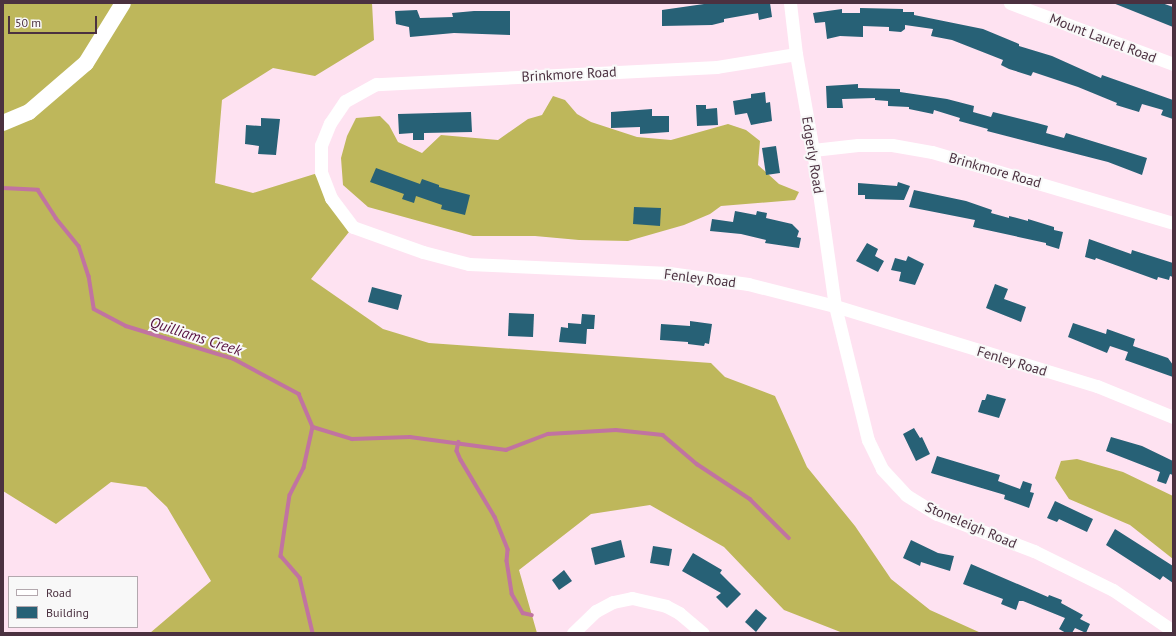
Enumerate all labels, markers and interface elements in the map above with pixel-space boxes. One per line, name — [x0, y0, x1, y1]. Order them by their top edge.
scale bar — [10, 8, 99, 34]
street label: Mount Laurel Road — [1047, 10, 1159, 66]
text: 50 m — [15, 15, 41, 30]
street label: Brinkmore Road — [521, 63, 617, 85]
street label: Edgerly Road — [799, 115, 827, 195]
street label: Brinkmore Road — [947, 149, 1043, 191]
street label: Fenley Road — [663, 265, 737, 291]
water label: Quilliams Creek — [148, 313, 244, 359]
street label: Fenley Road — [975, 342, 1049, 380]
street label: Stoneleigh Road — [923, 498, 1019, 552]
legend — [8, 576, 138, 628]
text: Road — [46, 585, 71, 600]
text: Building — [46, 605, 89, 620]

